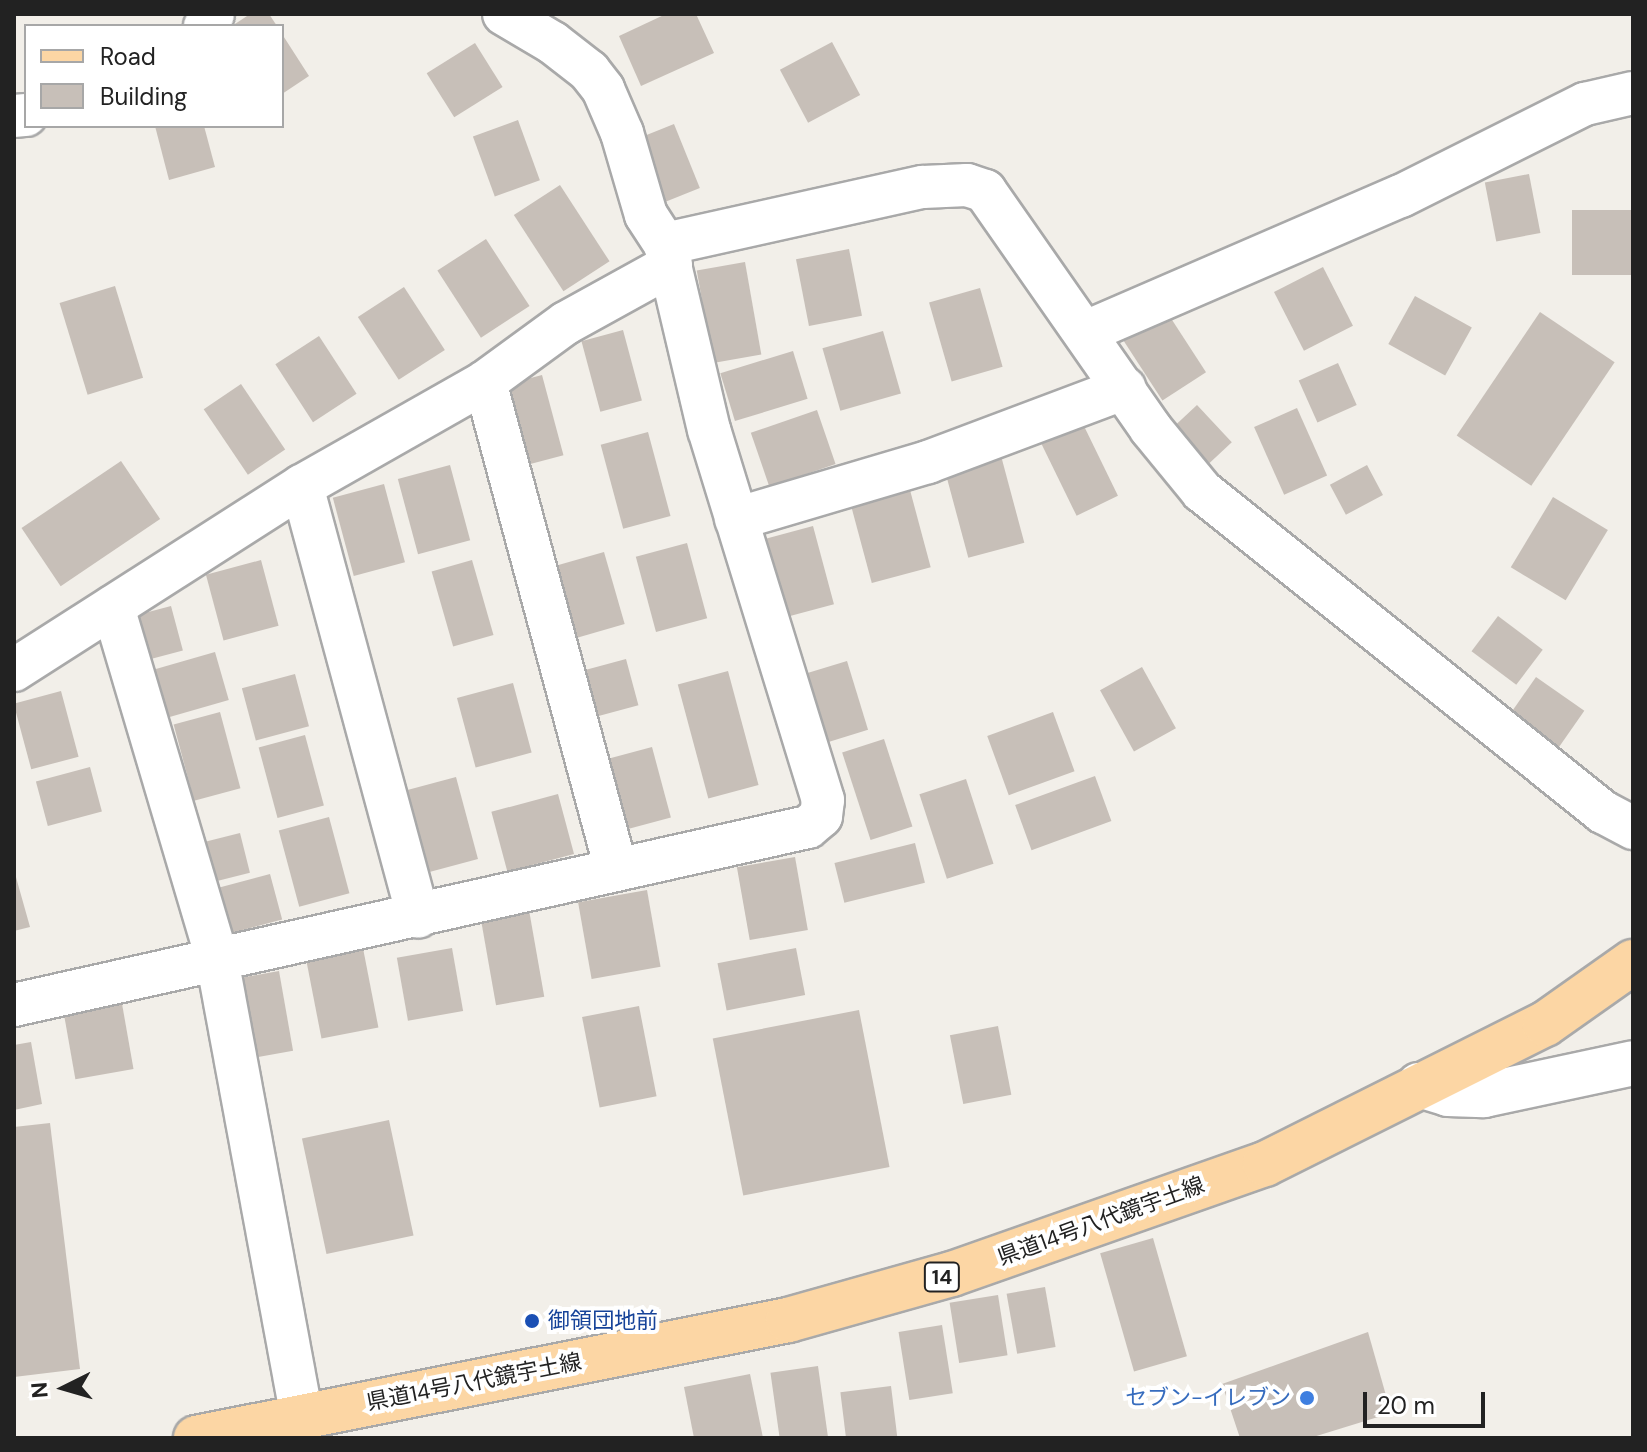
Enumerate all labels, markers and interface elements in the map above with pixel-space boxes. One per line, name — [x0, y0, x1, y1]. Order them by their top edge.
legend — [24, 24, 284, 128]
text: Road — [100, 41, 156, 72]
text: Building — [100, 81, 187, 112]
street label: 県道14号八代鏡宇土線 — [994, 1171, 1208, 1271]
road number: 14 — [922, 1261, 962, 1293]
place label: 御領団地前 — [548, 1308, 658, 1334]
marker: 御領団地前 — [523, 1312, 541, 1330]
north arrow — [24, 1348, 104, 1428]
street label: 県道14号八代鏡宇土線 — [364, 1348, 584, 1416]
scale bar — [1367, 1376, 1489, 1426]
text: N — [24, 1381, 55, 1399]
place label: セブン-イレブン — [1125, 1385, 1291, 1411]
marker: セブン-イレブン — [1298, 1389, 1316, 1407]
text: 20 m — [1377, 1390, 1435, 1421]

